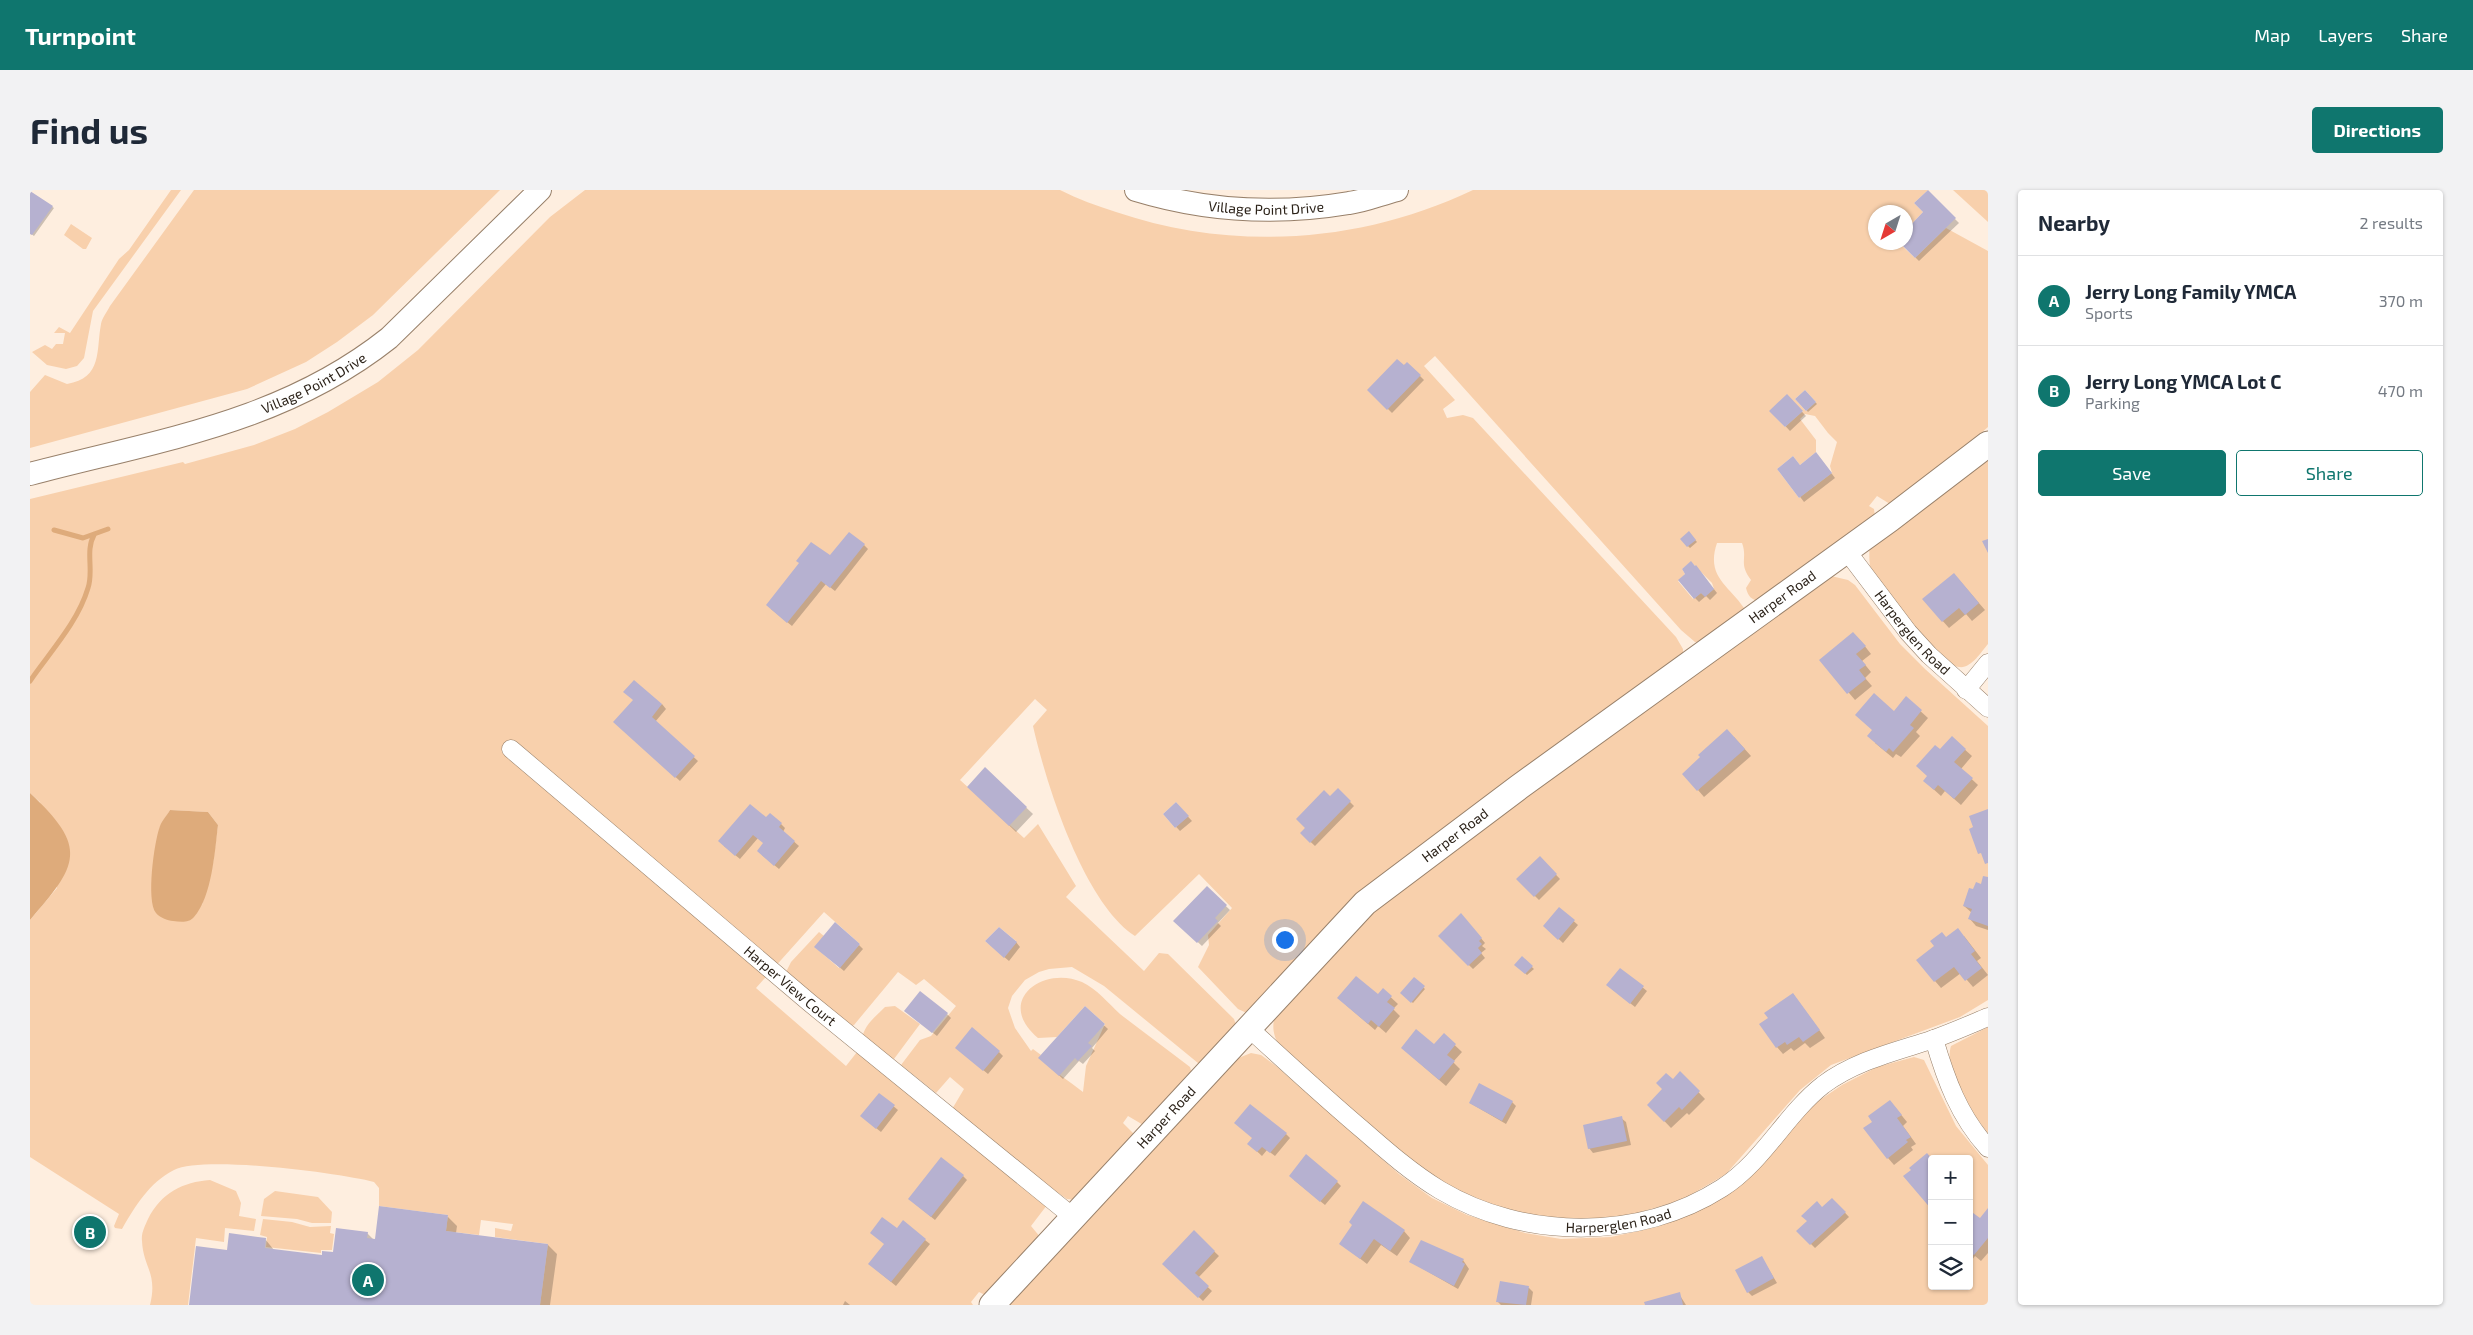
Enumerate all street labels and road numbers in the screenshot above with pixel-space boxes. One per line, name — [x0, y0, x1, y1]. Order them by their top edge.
street label: Village Point Drive — [1207, 197, 1325, 218]
street label: Village Point Drive — [259, 349, 369, 417]
street label: Harper Road — [1745, 566, 1819, 626]
street label: Harperglen Road — [1871, 586, 1954, 678]
street label: Harper Road — [1418, 804, 1491, 865]
street label: Harper View Court — [741, 942, 840, 1029]
street label: Harper Road — [1133, 1082, 1199, 1152]
street label: Harperglen Road — [1565, 1204, 1673, 1236]

